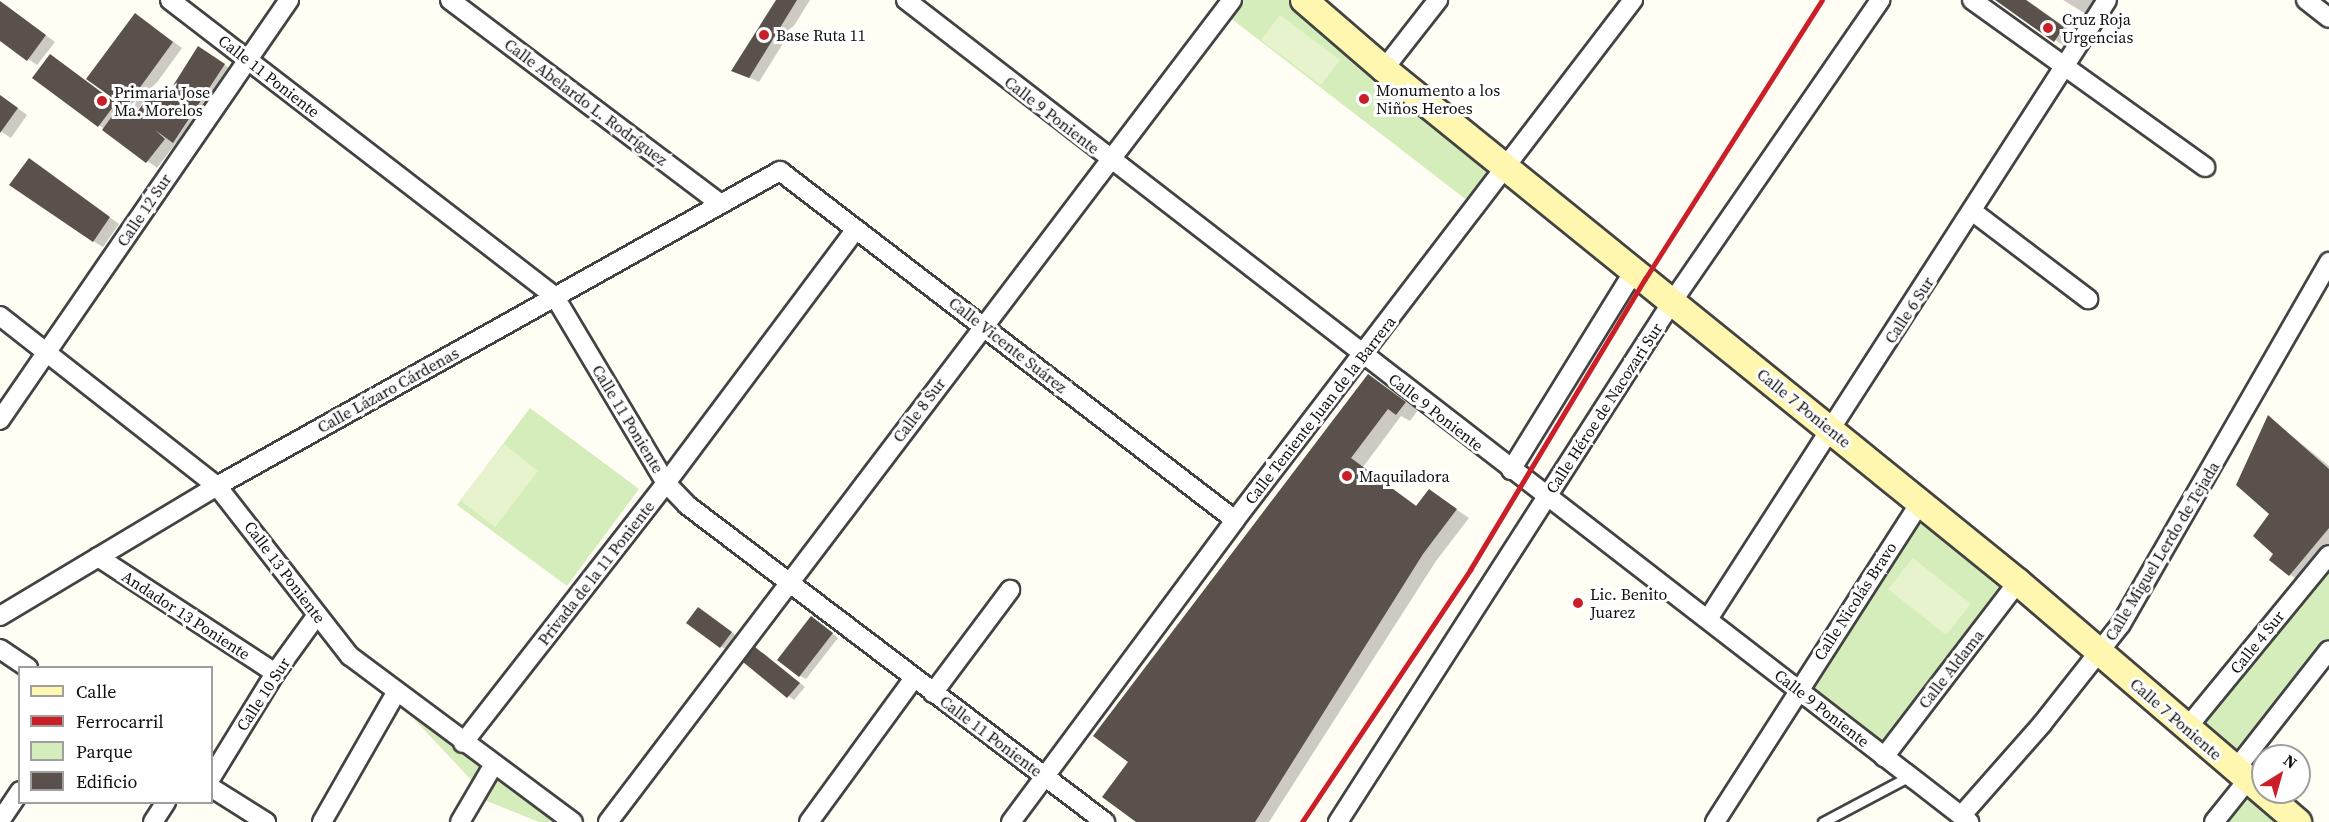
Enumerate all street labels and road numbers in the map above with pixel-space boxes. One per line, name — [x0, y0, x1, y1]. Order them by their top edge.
street label: Calle 11 Poniente — [215, 31, 323, 121]
street label: Calle Abelardo L. Rodríguez — [501, 34, 671, 170]
street label: Calle 9 Poniente — [1001, 72, 1103, 158]
street label: Calle 12 Sur — [113, 170, 175, 250]
street label: Calle 6 Sur — [1880, 273, 1938, 347]
street label: Calle Vicente Suárez — [945, 293, 1071, 397]
street label: Calle Teniente Juan de la Barrera — [1240, 312, 1400, 508]
street label: Calle Héroe de Nacozari Sur — [1542, 319, 1666, 497]
street label: Calle Lázaro Cárdenas — [314, 343, 462, 437]
street label: Calle 11 Poniente — [588, 361, 668, 477]
street label: Calle 7 Poniente — [1753, 364, 1855, 452]
street label: Calle 9 Poniente — [1385, 369, 1487, 455]
street label: Calle 8 Sur — [889, 374, 949, 446]
street label: Calle Miguel Lerdo de Tejada — [2101, 458, 2223, 644]
street label: Privada de la 11 Poniente — [534, 497, 658, 649]
street label: Calle 13 Poniente — [240, 517, 330, 627]
street label: Calle Nicolás Bravo — [1810, 538, 1900, 664]
street label: Andador 13 Poniente — [118, 566, 254, 664]
street label: Calle 4 Sur — [2226, 607, 2288, 677]
street label: Calle Aldama — [1914, 626, 1988, 712]
street label: Calle 10 Sur — [232, 654, 294, 734]
street label: Calle 9 Poniente — [1771, 665, 1873, 751]
street label: Calle 7 Poniente — [2126, 674, 2226, 764]
street label: Calle 11 Poniente — [936, 691, 1046, 781]

